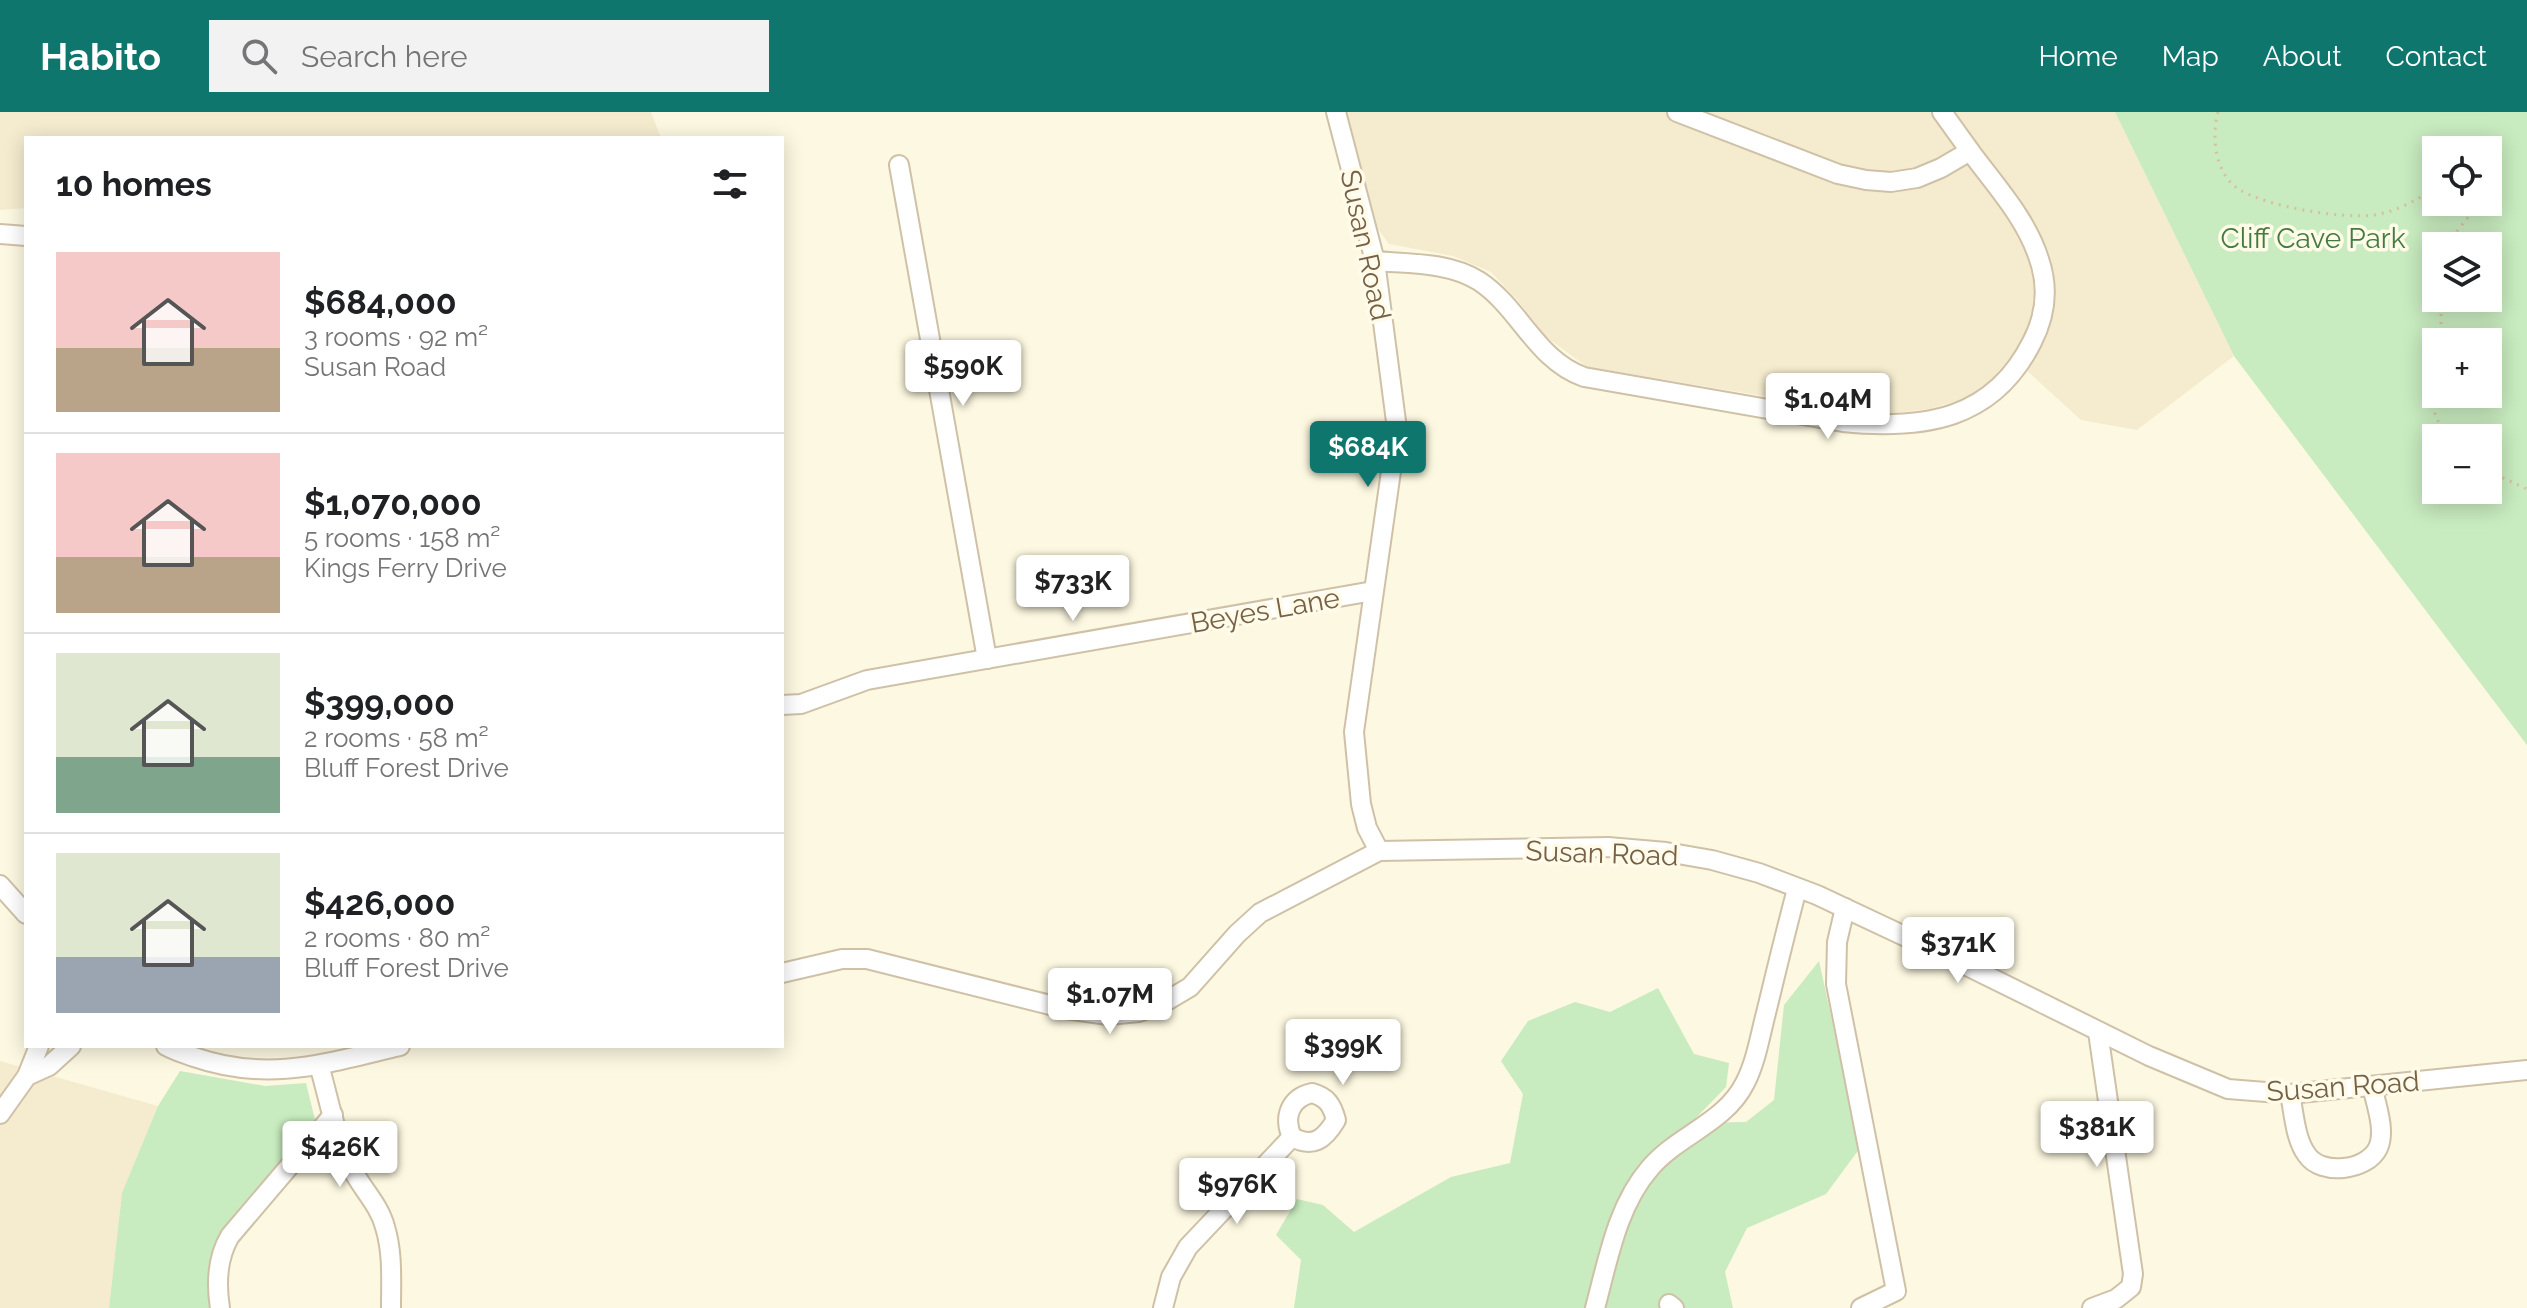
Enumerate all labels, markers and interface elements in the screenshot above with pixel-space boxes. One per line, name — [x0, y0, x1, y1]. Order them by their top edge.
search box — [209, 20, 769, 92]
text: Habito — [40, 34, 161, 79]
icon: search — [237, 34, 281, 78]
text: Search here — [301, 39, 468, 74]
text: Home — [2038, 40, 2118, 73]
text: Map — [2162, 40, 2219, 73]
text: About — [2263, 40, 2342, 73]
text: Contact — [2386, 40, 2487, 73]
map controls — [2422, 136, 2502, 504]
button: locate — [2422, 136, 2502, 216]
icon: filters — [708, 162, 752, 206]
text: 10 homes — [56, 164, 212, 204]
street label: Susan Road — [1333, 167, 1398, 323]
park label: Cliff Cave Park — [2221, 222, 2406, 255]
button: layers — [2422, 232, 2502, 312]
text: $684,000 — [304, 282, 457, 322]
icon: home — [120, 284, 216, 380]
text: 3 rooms · 92 m² — [304, 322, 488, 352]
button: + — [2422, 328, 2502, 408]
pin: $590K — [907, 340, 1019, 408]
text: $590K — [923, 351, 1003, 381]
text: Susan Road — [304, 352, 446, 382]
pin: $1.04M — [1763, 373, 1893, 441]
text: $1.04M — [1784, 384, 1872, 414]
pin: $684K — [1312, 421, 1424, 489]
button: − — [2422, 424, 2502, 504]
text: $684K — [1328, 432, 1408, 462]
text: $1,070,000 — [304, 483, 482, 523]
icon: home — [120, 485, 216, 581]
text: 5 rooms · 158 m² — [304, 523, 500, 553]
text: Kings Ferry Drive — [304, 553, 507, 583]
pin: $733K — [1017, 555, 1129, 623]
text: $733K — [1034, 566, 1112, 596]
street label: Beyes Lane — [1188, 581, 1342, 640]
text: $399,000 — [304, 683, 455, 723]
icon: home — [120, 685, 216, 781]
text: 2 rooms · 58 m² — [304, 723, 489, 753]
text: Bluff Forest Drive — [304, 753, 509, 783]
street label: Susan Road — [1525, 834, 1679, 873]
text: $426,000 — [304, 883, 455, 923]
icon: home — [120, 885, 216, 981]
pin: $371K — [1902, 917, 2014, 985]
text: 2 rooms · 80 m² — [304, 923, 490, 953]
text: $371K — [1920, 928, 1996, 958]
text: Bluff Forest Drive — [304, 953, 509, 983]
pin: $1.07M — [1045, 968, 1175, 1036]
text: $1.07M — [1066, 979, 1154, 1009]
pin: $399K — [1287, 1019, 1399, 1087]
text: $399K — [1304, 1030, 1382, 1060]
street label: Susan Road — [2266, 1065, 2421, 1108]
pin: $381K — [2041, 1101, 2153, 1169]
text: $381K — [2059, 1112, 2135, 1142]
pin: $426K — [284, 1121, 396, 1189]
text: $426K — [300, 1132, 380, 1162]
pin: $976K — [1181, 1158, 1293, 1226]
text: $976K — [1197, 1169, 1277, 1199]

